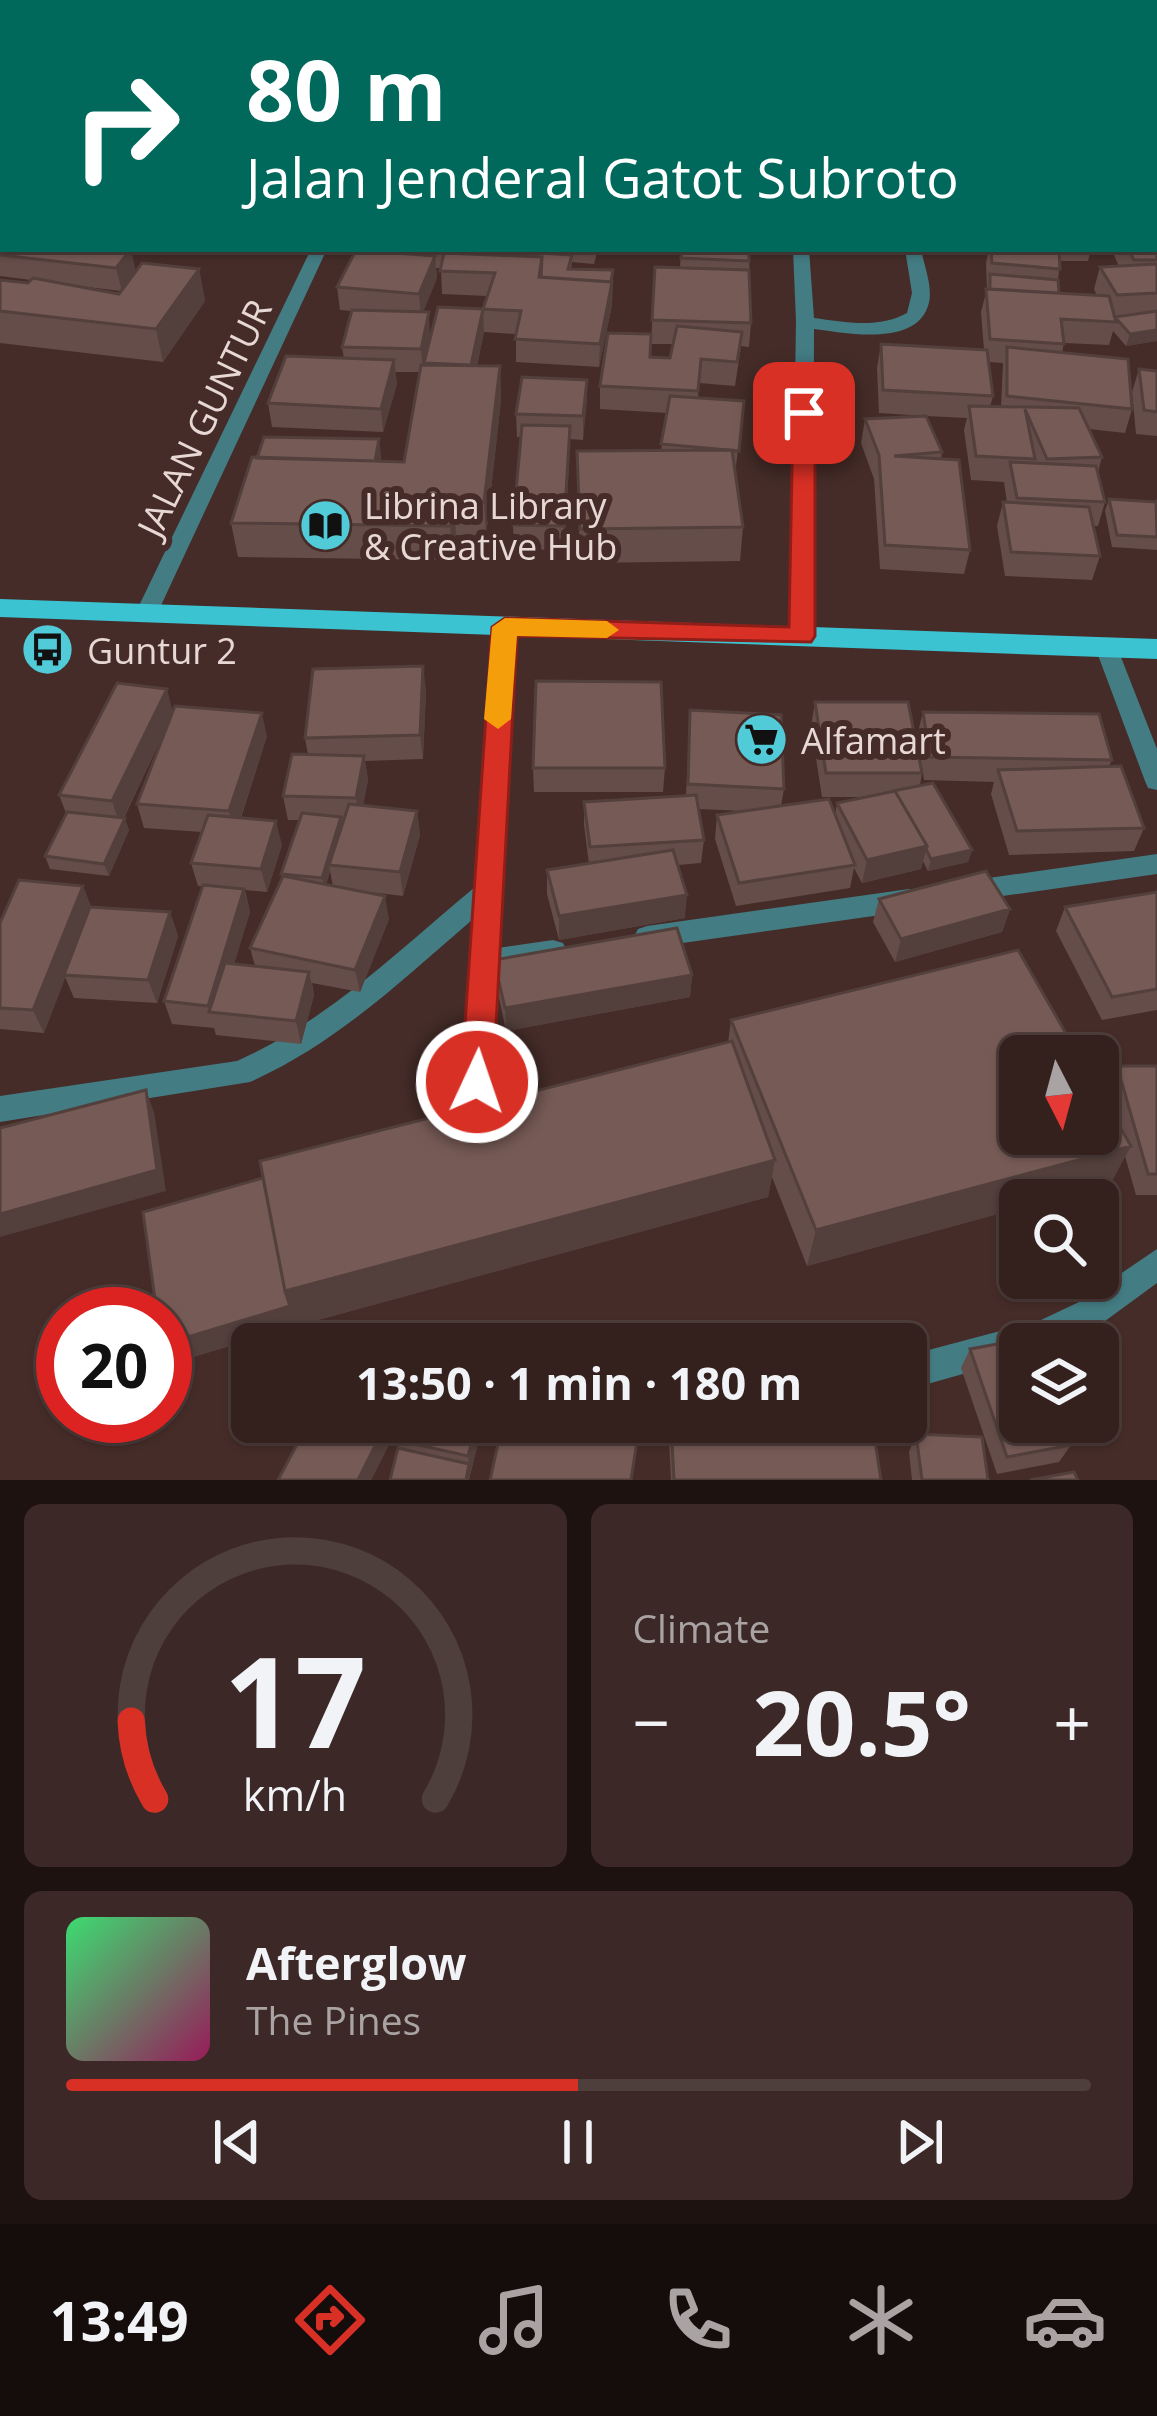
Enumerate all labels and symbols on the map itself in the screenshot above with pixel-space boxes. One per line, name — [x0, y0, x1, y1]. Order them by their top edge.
street label: JALAN GUNTUR — [124, 291, 283, 548]
pin — [753, 362, 855, 464]
place label: Librina Library & Creative Hub — [364, 481, 617, 571]
library icon: Librina Library & Creative Hub — [297, 498, 353, 554]
bus stop icon: Guntur 2 — [20, 622, 76, 678]
place label: Guntur 2 — [87, 626, 237, 675]
supermarket icon: Alfamart — [734, 712, 790, 768]
place label: Alfamart — [801, 716, 946, 765]
position arrow — [414, 1019, 540, 1145]
north arrow — [999, 1035, 1119, 1155]
speed limit sign: 20 — [36, 1287, 192, 1443]

